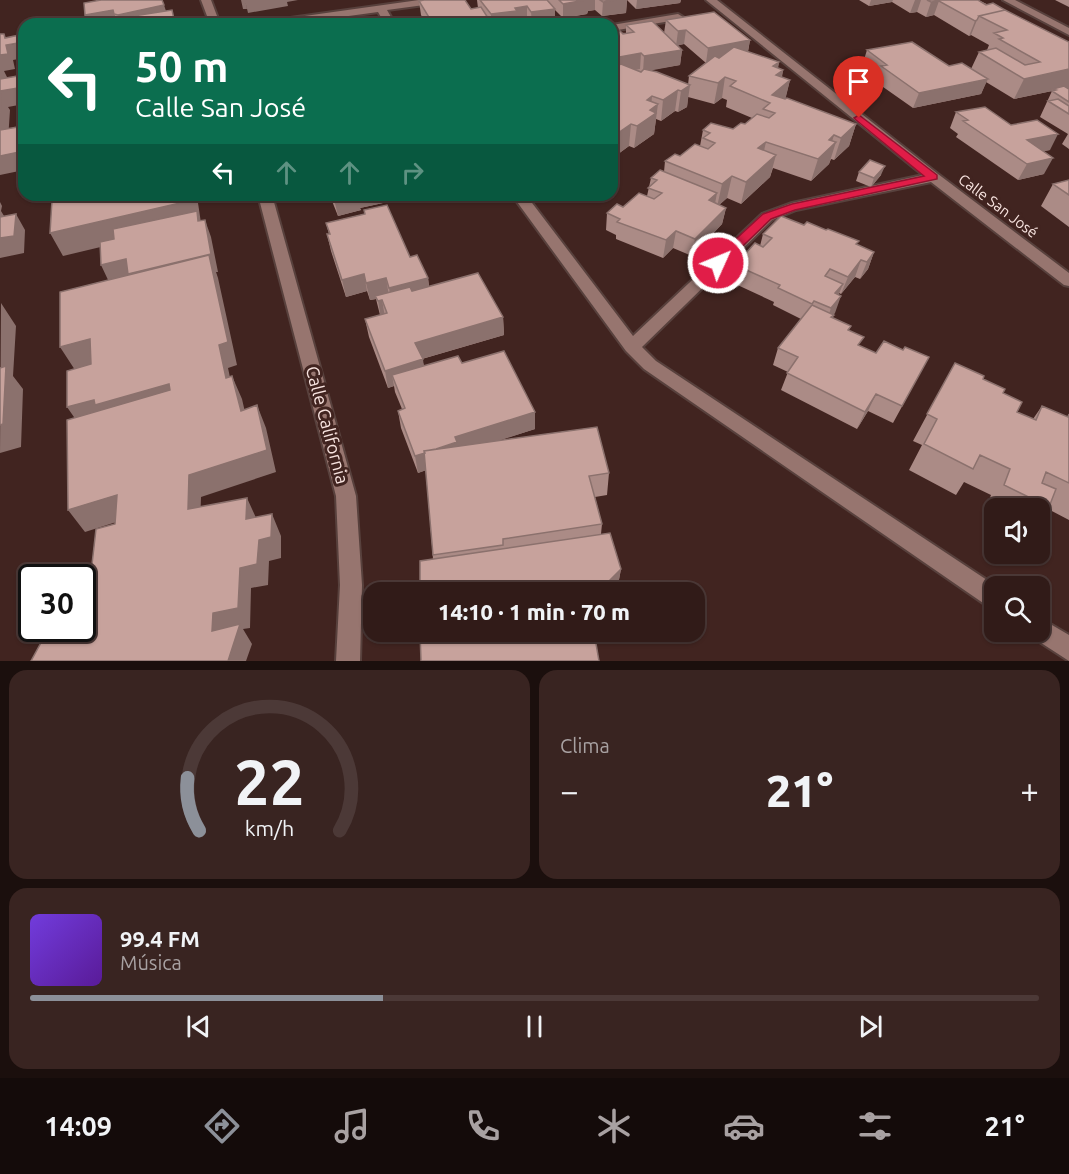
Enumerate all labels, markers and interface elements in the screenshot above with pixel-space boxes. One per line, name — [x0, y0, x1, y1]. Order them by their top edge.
icon: left — [36, 42, 114, 120]
text: 50 m — [135, 43, 229, 90]
pin — [833, 56, 884, 118]
icon: arrive — [842, 65, 875, 98]
text: Calle San José — [135, 92, 306, 122]
icon: left — [207, 156, 240, 189]
icon: ahead — [270, 156, 303, 189]
icon: ahead — [333, 156, 366, 189]
icon: right — [396, 156, 429, 189]
street label: Calle San José — [955, 170, 1041, 241]
position arrow — [686, 231, 750, 295]
street label: Calle California — [303, 364, 353, 486]
map controls — [984, 498, 1050, 642]
button: sound — [984, 498, 1050, 564]
speed limit sign: 30 — [18, 564, 96, 642]
button: search — [984, 576, 1050, 642]
text: 14:10 · 1 min · 70 m — [438, 599, 630, 624]
text: Clima — [560, 734, 610, 757]
text: 22 — [234, 747, 305, 817]
text: 21° — [766, 765, 833, 816]
text: − — [560, 772, 579, 809]
text: + — [1020, 772, 1039, 809]
text: km/h — [245, 817, 294, 841]
text: 99.4 FM — [120, 926, 200, 951]
text: Música — [120, 951, 182, 974]
icon: previous — [182, 1010, 215, 1043]
icon: pause — [518, 1010, 551, 1043]
icon: next — [854, 1010, 887, 1043]
icon: directions — [201, 1105, 243, 1147]
icon: music — [331, 1105, 373, 1147]
icon: phone — [462, 1105, 504, 1147]
icon: climate — [593, 1105, 635, 1147]
icon: car — [723, 1105, 765, 1147]
icon: filters — [854, 1105, 896, 1147]
text: 14:09 — [44, 1111, 112, 1141]
text: 21° — [985, 1111, 1025, 1141]

